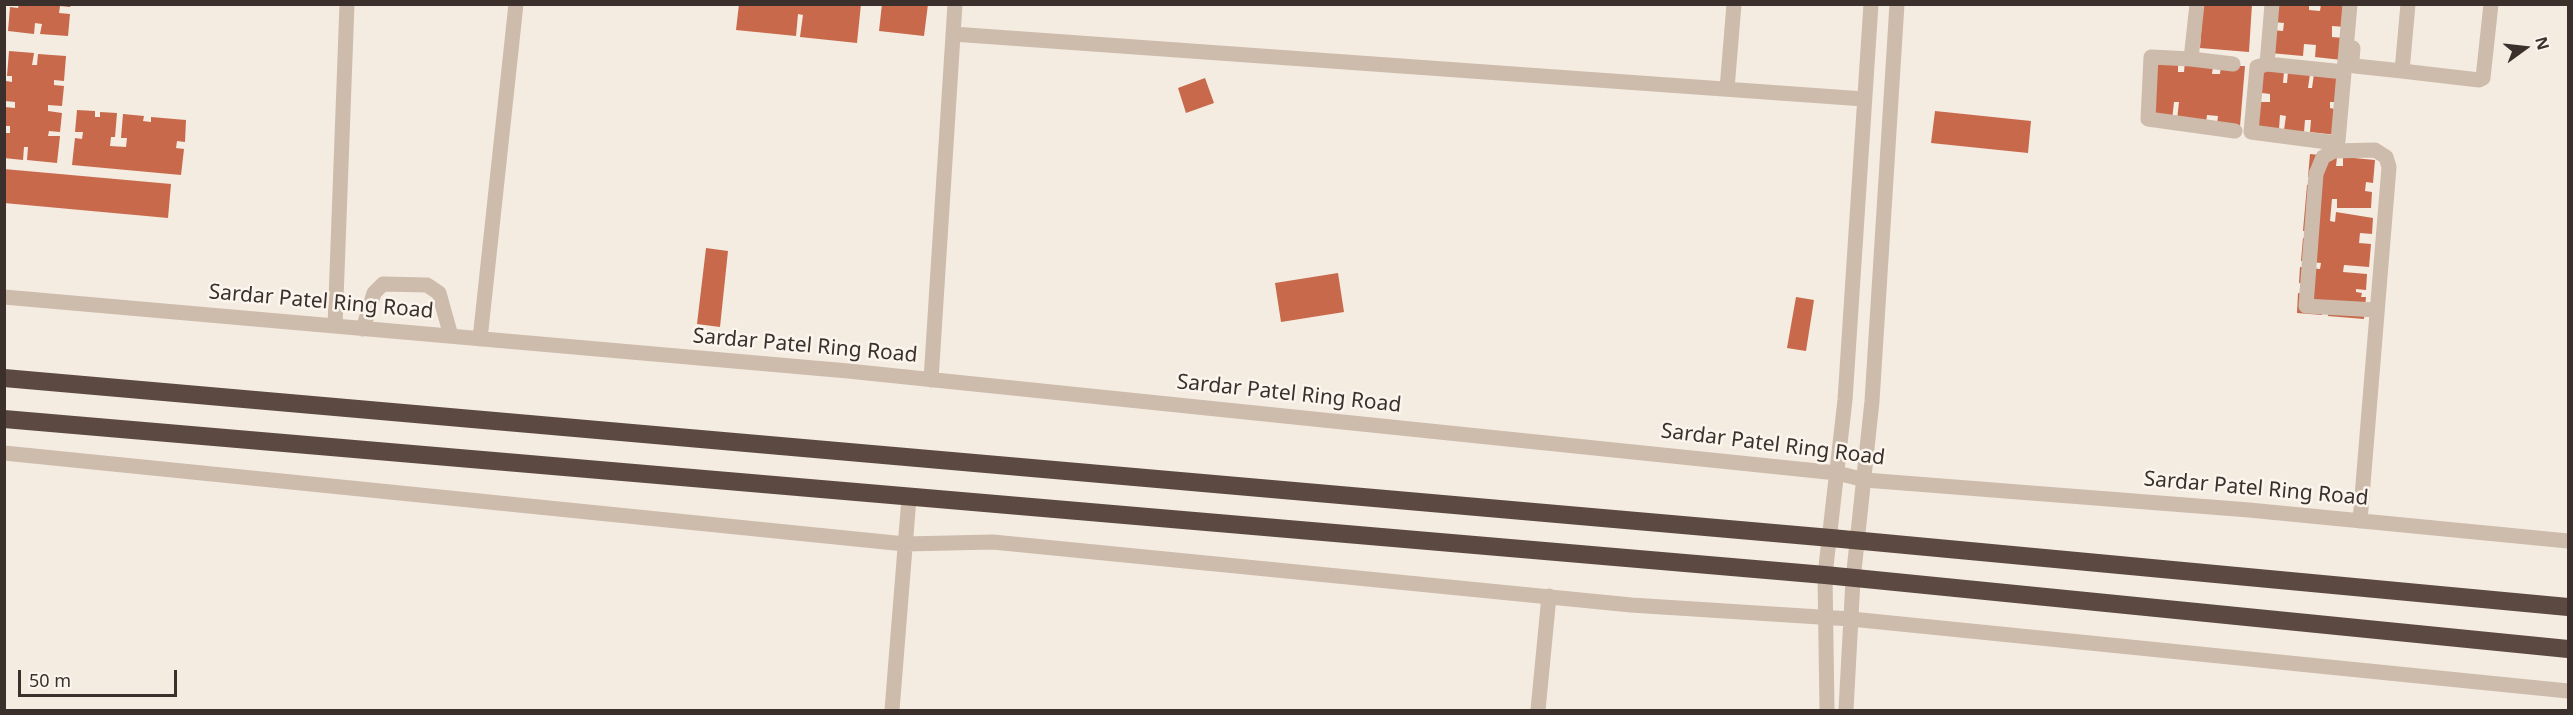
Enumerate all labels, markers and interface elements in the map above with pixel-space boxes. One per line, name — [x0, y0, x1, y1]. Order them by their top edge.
north arrow — [2495, 18, 2555, 78]
text: N — [2530, 34, 2555, 52]
street label: Sardar Patel Ring Road — [208, 280, 434, 324]
street label: Sardar Patel Ring Road — [692, 324, 918, 368]
street label: Sardar Patel Ring Road — [1176, 370, 1402, 418]
street label: Sardar Patel Ring Road — [1660, 419, 1886, 471]
street label: Sardar Patel Ring Road — [2143, 467, 2369, 511]
scale bar — [21, 658, 180, 696]
text: 50 m — [29, 668, 71, 692]

